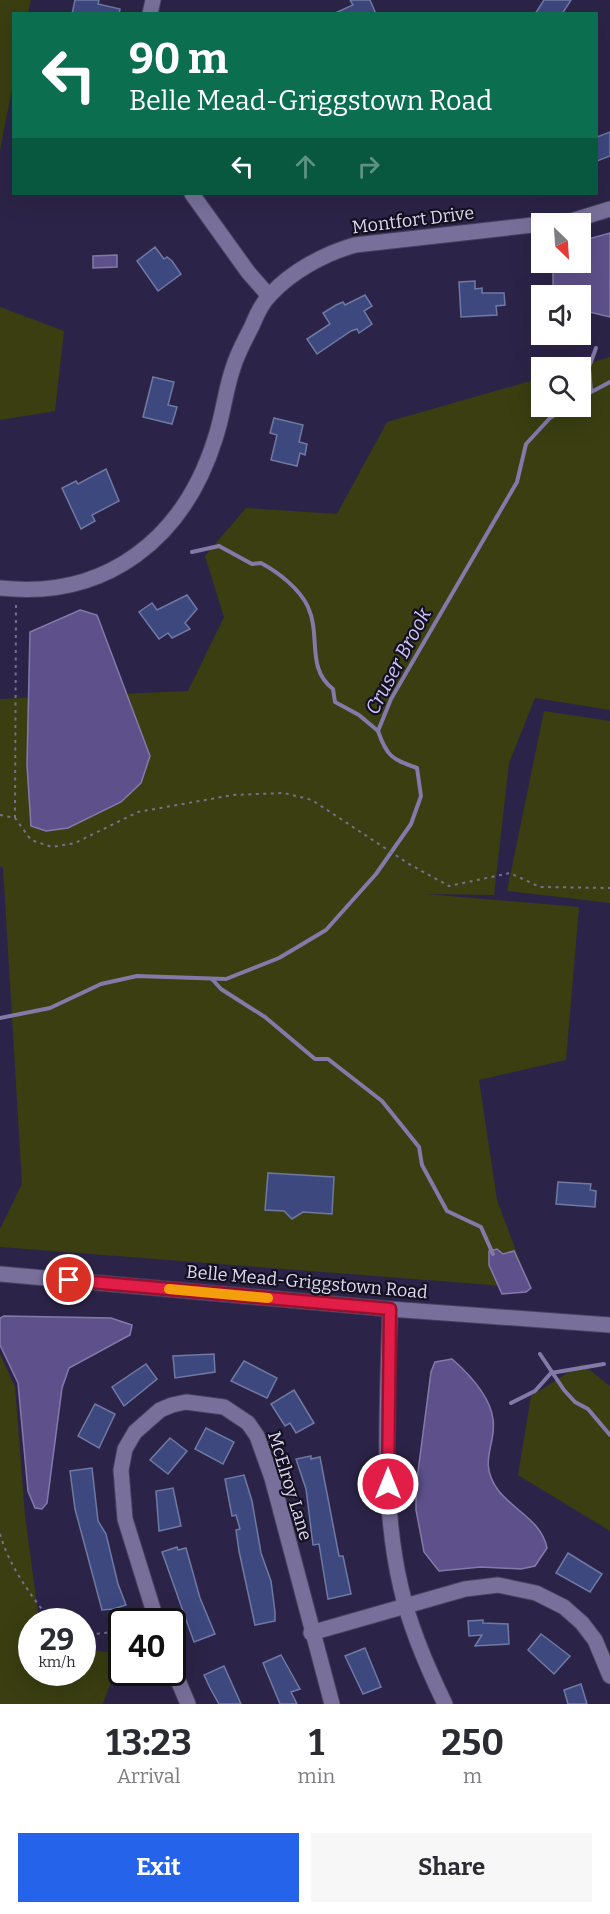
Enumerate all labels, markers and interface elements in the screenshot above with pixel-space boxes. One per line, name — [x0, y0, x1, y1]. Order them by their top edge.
text: 90 m — [129, 34, 228, 84]
icon: left — [30, 36, 108, 114]
text: Belle Mead-Griggstown Road — [129, 85, 492, 117]
icon: left — [226, 150, 259, 183]
icon: ahead — [289, 150, 322, 183]
icon: right — [352, 150, 385, 183]
street label: Montfort Drive — [351, 202, 475, 238]
north arrow — [531, 213, 591, 273]
map controls — [531, 213, 591, 417]
button: sound — [531, 285, 591, 345]
button: search — [531, 357, 591, 417]
water label: Cruser Brook — [360, 604, 436, 718]
pin — [43, 1254, 94, 1305]
street label: Belle Mead-Griggstown Road — [185, 1260, 429, 1304]
icon: arrive — [52, 1263, 85, 1296]
street label: McElroy Lane — [263, 1429, 317, 1543]
position arrow — [356, 1452, 420, 1516]
speed limit sign: 40 — [108, 1608, 186, 1686]
text: 29 — [40, 1622, 74, 1658]
text: km/h — [38, 1653, 76, 1671]
text: 13:23 — [106, 1721, 192, 1765]
text: 1 — [309, 1721, 324, 1765]
text: 250 — [441, 1721, 504, 1765]
text: Arrival — [117, 1764, 180, 1788]
text: min — [298, 1764, 335, 1788]
text: m — [463, 1764, 482, 1788]
button: Exit — [18, 1833, 299, 1902]
button: Share — [311, 1833, 592, 1902]

